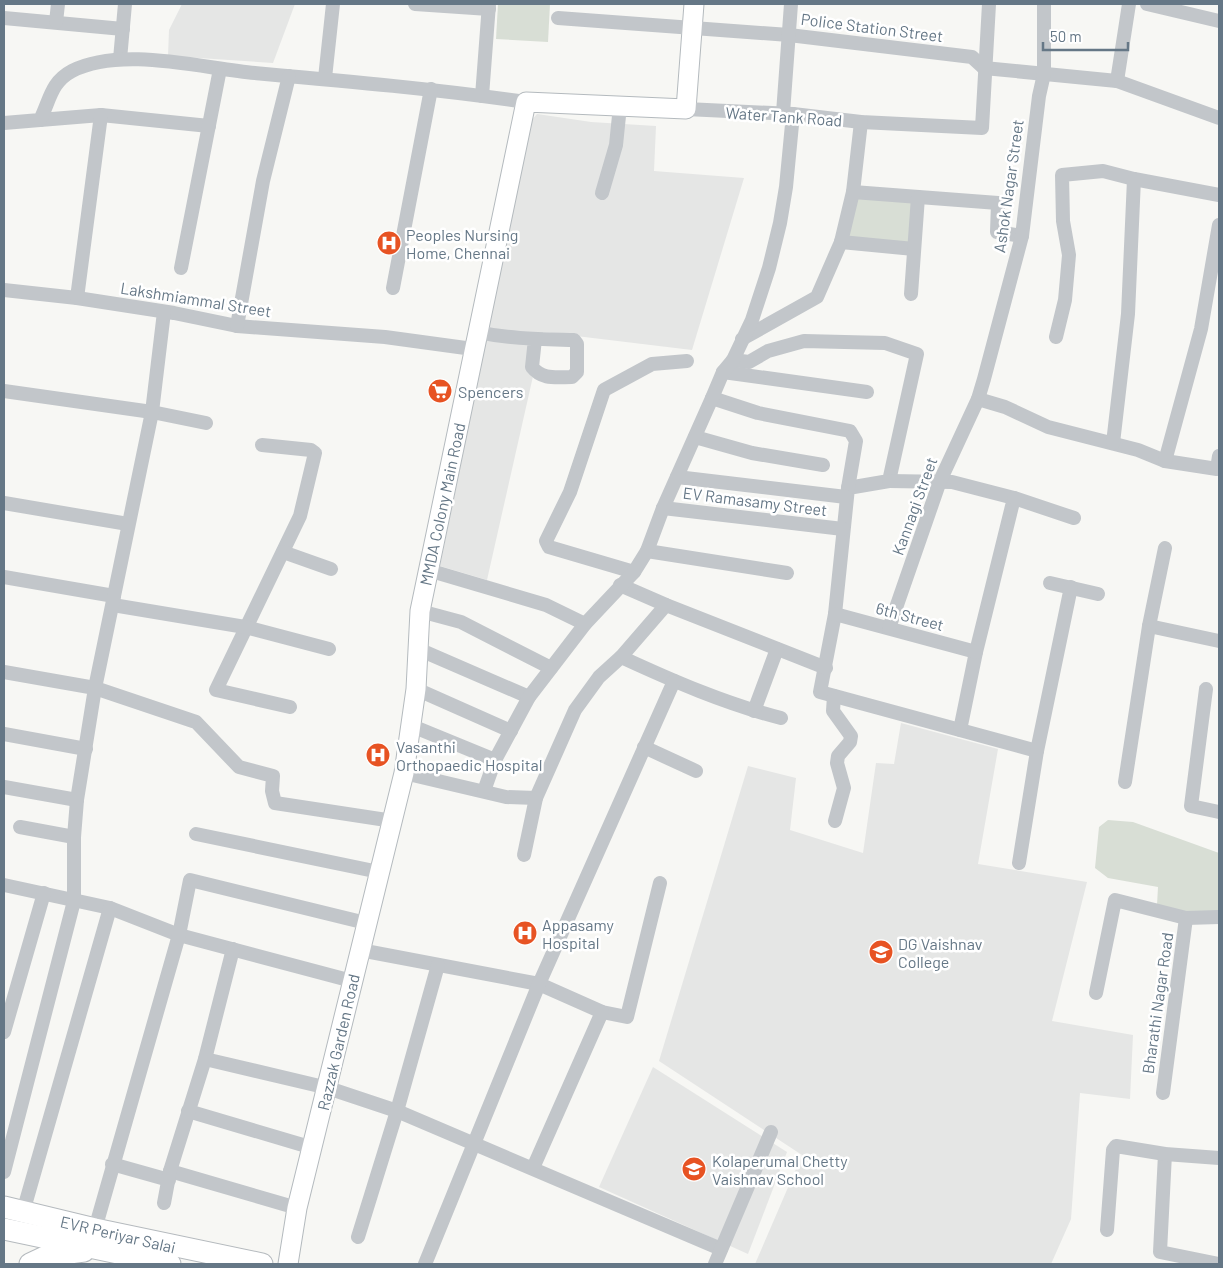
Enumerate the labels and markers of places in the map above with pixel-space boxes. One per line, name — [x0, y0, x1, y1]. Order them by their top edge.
place label: Peoples Nursing Home, Chennai — [406, 225, 518, 262]
hospital icon: Peoples Nursing Home, Chennai — [376, 230, 402, 256]
supermarket icon: Spencers — [427, 378, 453, 404]
place label: Spencers — [458, 382, 523, 401]
place label: Vasanthi Orthopaedic Hospital — [396, 737, 542, 774]
hospital icon: Vasanthi Orthopaedic Hospital — [365, 742, 391, 768]
place label: Appasamy Hospital — [542, 915, 615, 952]
hospital icon: Appasamy Hospital — [512, 920, 538, 946]
place label: DG Vaishnav College — [898, 934, 983, 971]
school or university icon: DG Vaishnav College — [868, 939, 894, 965]
place label: Kolaperumal Chetty Vaishnav School — [712, 1151, 848, 1188]
school or university icon: Kolaperumal Chetty Vaishnav School — [681, 1156, 707, 1182]

